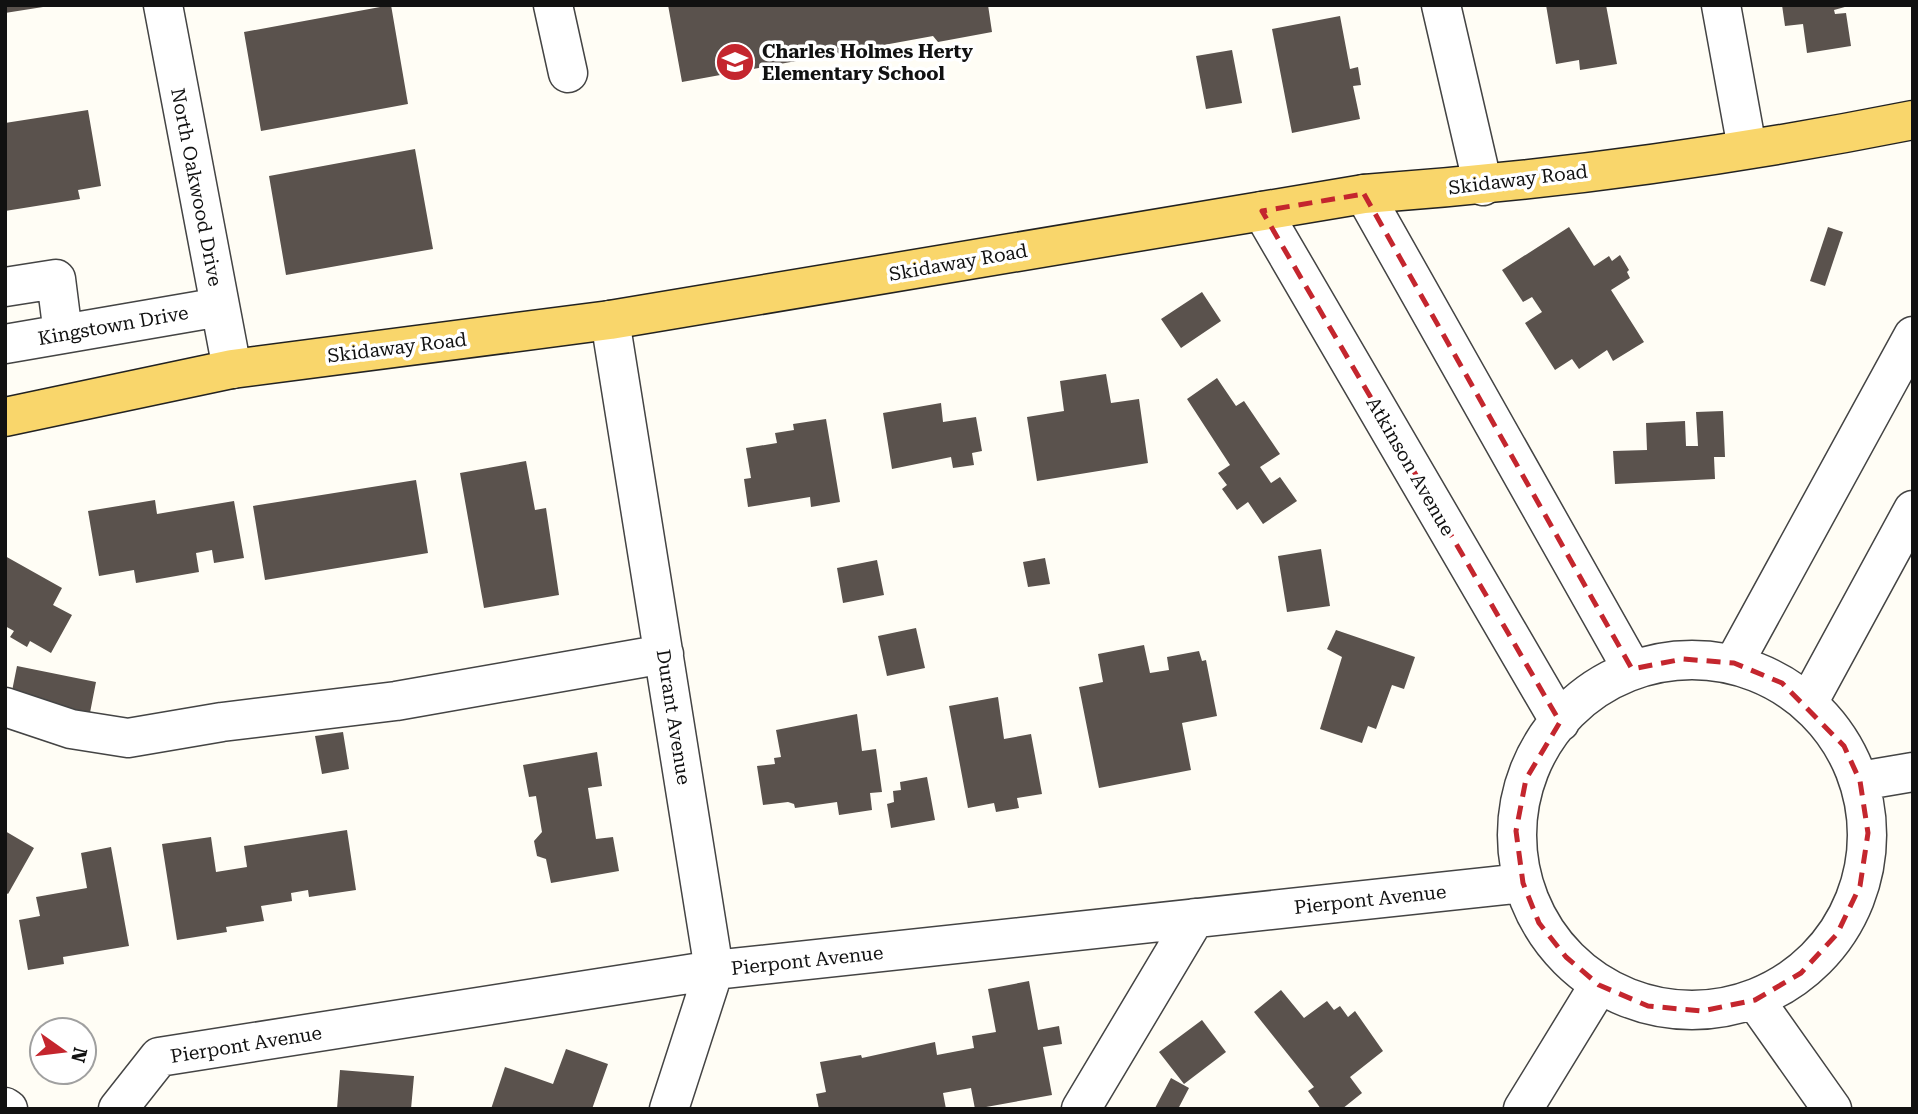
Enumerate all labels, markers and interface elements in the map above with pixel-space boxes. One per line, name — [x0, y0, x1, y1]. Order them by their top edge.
place label: Charles Holmes Herty Elementary School — [762, 40, 973, 85]
school or university icon: Charles Holmes Herty Elementary School — [714, 41, 756, 83]
street label: North Oakwood Drive — [166, 86, 227, 288]
street label: Skidaway Road — [1447, 160, 1589, 199]
street label: Skidaway Road — [887, 239, 1029, 286]
street label: Kingstown Drive — [36, 301, 190, 350]
street label: Skidaway Road — [326, 328, 468, 367]
street label: Atkinson Avenue — [1362, 393, 1460, 540]
street label: Durant Avenue — [651, 648, 696, 786]
street label: Pierpont Avenue — [1293, 880, 1447, 919]
street label: Pierpont Avenue — [730, 941, 884, 980]
north arrow — [28, 1016, 98, 1086]
street label: Pierpont Avenue — [169, 1021, 323, 1068]
text: N — [66, 1045, 92, 1065]

